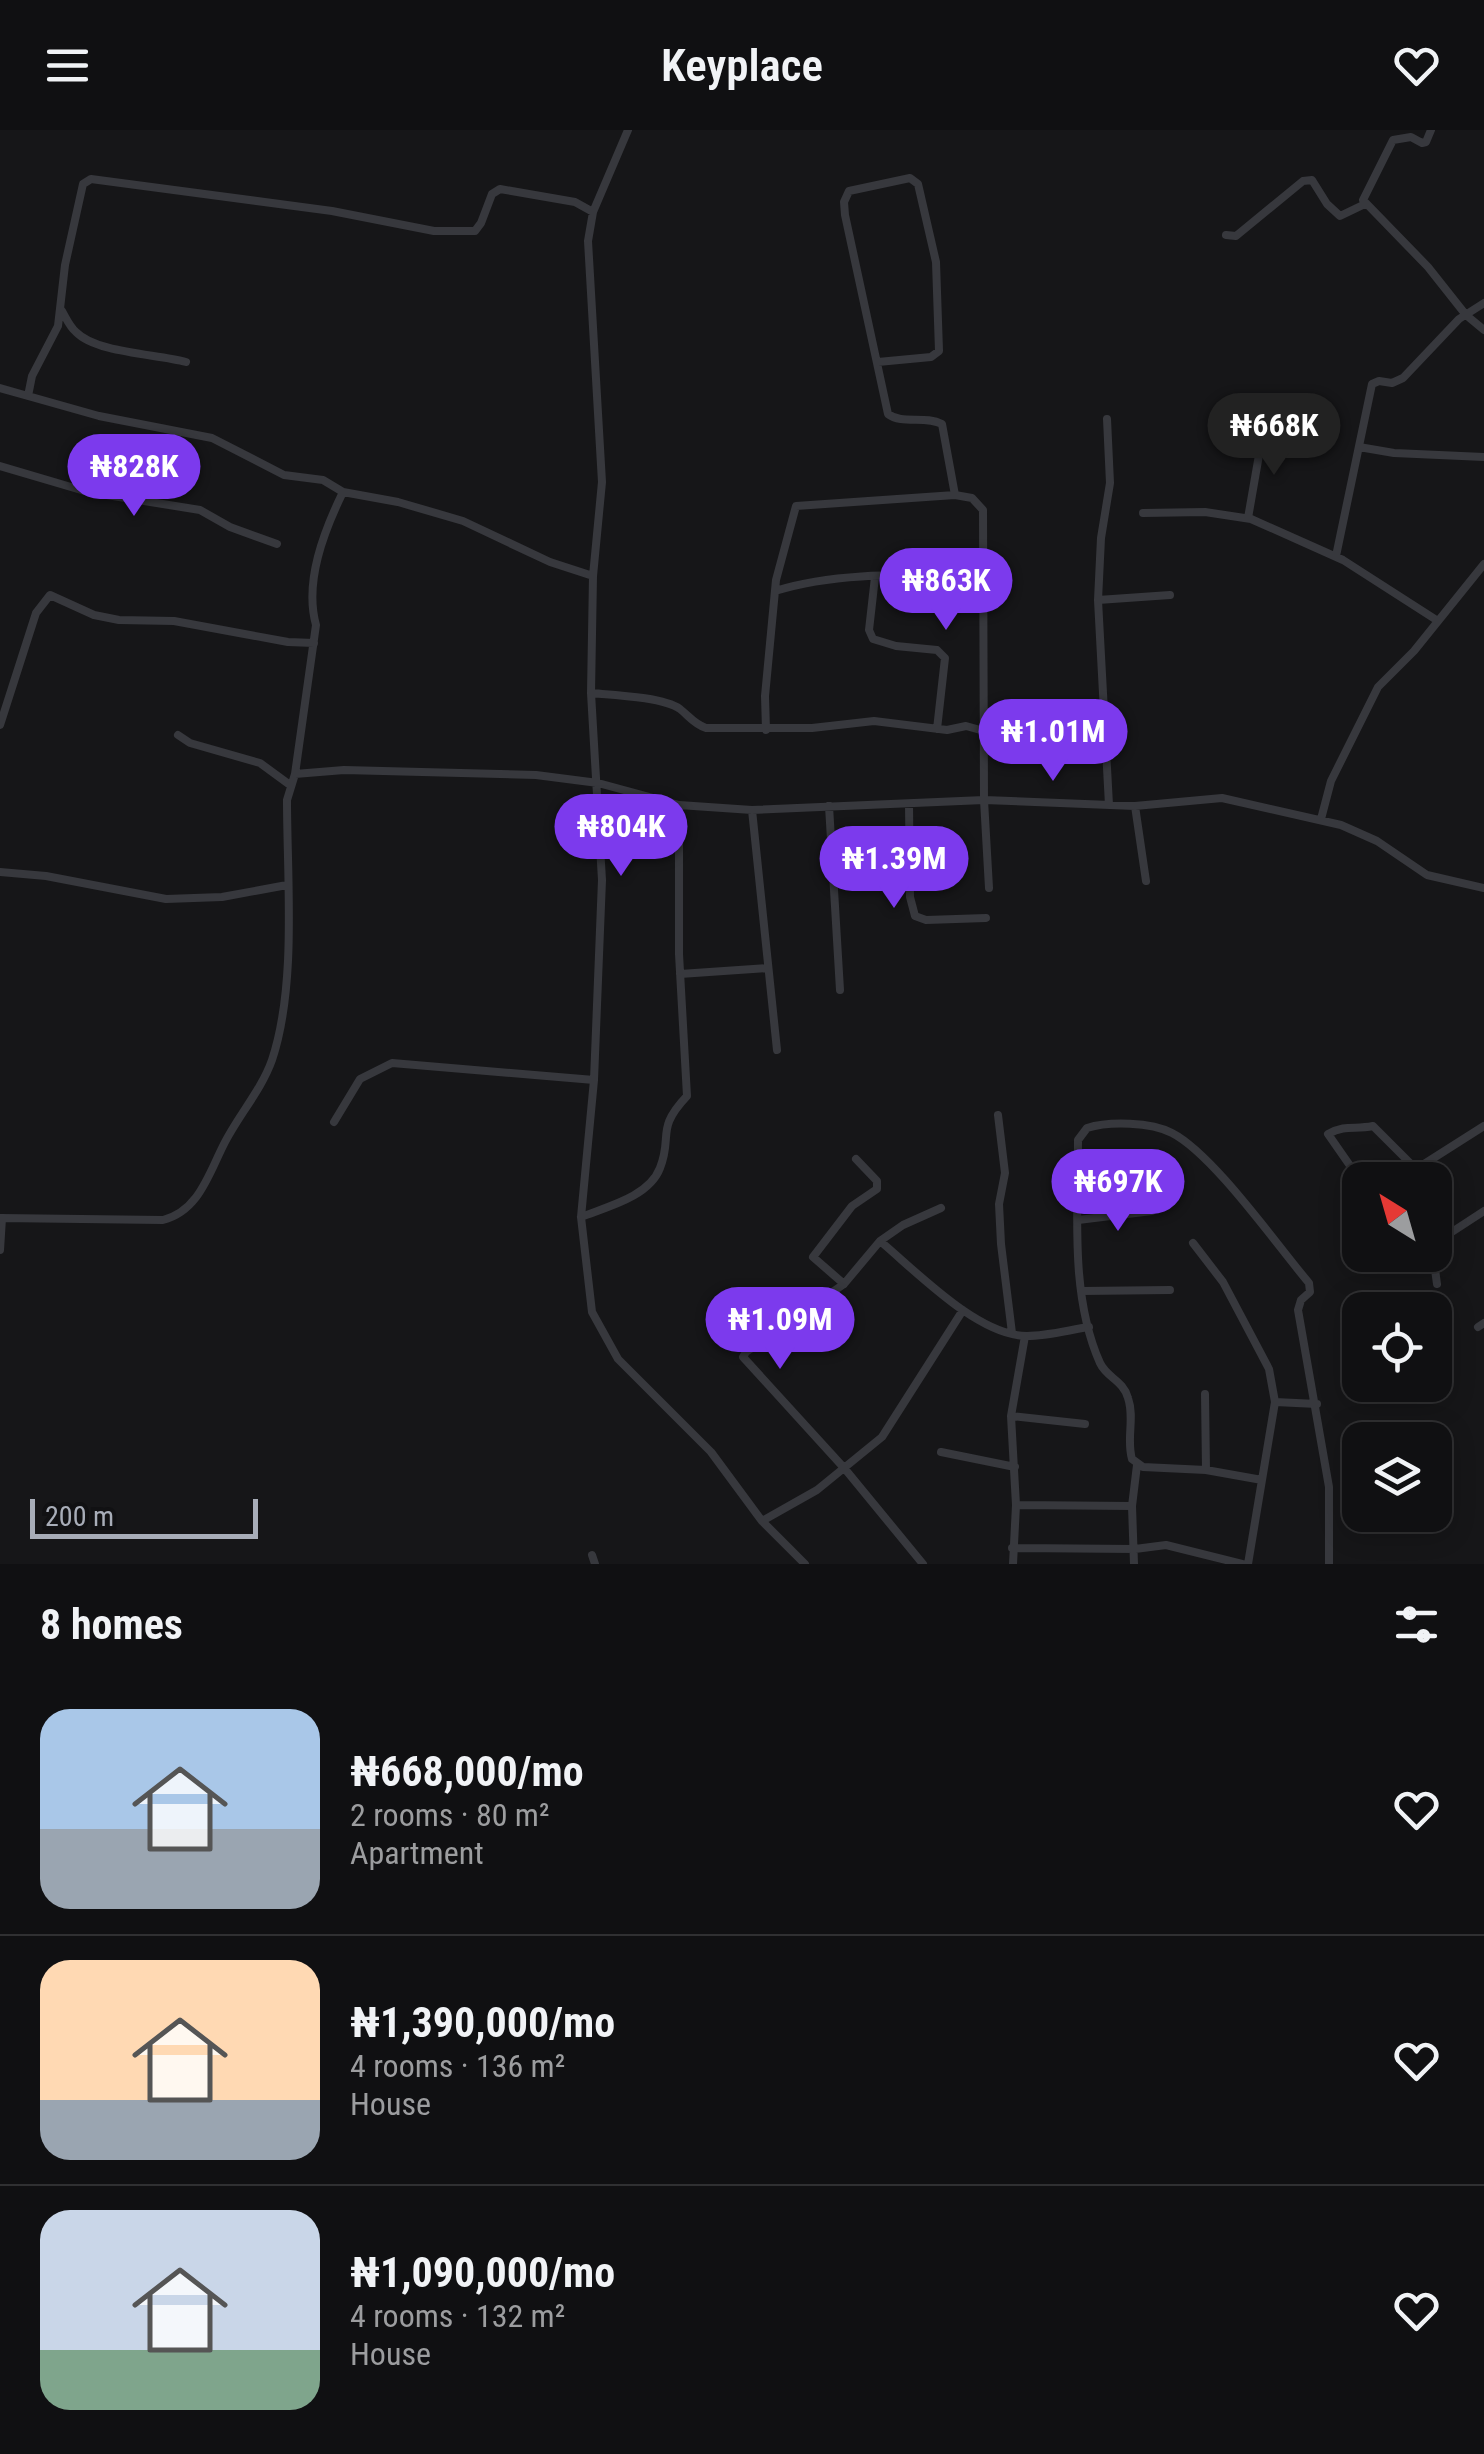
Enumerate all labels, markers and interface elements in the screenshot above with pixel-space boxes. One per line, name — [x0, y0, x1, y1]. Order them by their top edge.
icon: menu — [40, 38, 95, 93]
icon: heart — [1389, 38, 1444, 93]
text: Keyplace — [661, 39, 823, 92]
pin: ₦668K — [1204, 393, 1344, 478]
text: ₦668K — [1229, 406, 1319, 444]
pin: ₦828K — [64, 434, 204, 519]
text: ₦828K — [89, 447, 179, 485]
pin: ₦863K — [876, 548, 1016, 633]
text: ₦863K — [901, 561, 991, 599]
pin: ₦1.01M — [972, 699, 1134, 784]
text: ₦1.01M — [1001, 712, 1105, 750]
pin: ₦804K — [551, 794, 691, 879]
text: ₦804K — [576, 807, 666, 845]
pin: ₦1.39M — [813, 826, 975, 911]
text: ₦1.39M — [842, 839, 946, 877]
pin: ₦697K — [1048, 1149, 1188, 1234]
text: ₦697K — [1073, 1162, 1163, 1200]
north arrow — [1342, 1162, 1452, 1272]
map controls — [1342, 1162, 1452, 1532]
pin: ₦1.09M — [699, 1287, 861, 1372]
button: locate — [1342, 1292, 1452, 1402]
text: ₦1.09M — [728, 1300, 832, 1338]
button: layers — [1342, 1422, 1452, 1532]
scale bar — [30, 1494, 258, 1538]
text: 200 m — [45, 1500, 114, 1533]
icon: filters — [1389, 1597, 1444, 1652]
text: 8 homes — [40, 1600, 183, 1649]
text: ₦668,000/mo — [350, 1747, 584, 1796]
icon: home — [120, 1749, 240, 1869]
icon: heart — [1389, 1782, 1444, 1837]
text: 2 rooms · 80 m² — [350, 1796, 549, 1834]
text: Apartment — [350, 1834, 484, 1872]
text: ₦1,390,000/mo — [350, 1998, 615, 2047]
icon: home — [120, 2000, 240, 2120]
icon: heart — [1389, 2033, 1444, 2088]
text: 4 rooms · 136 m² — [350, 2047, 565, 2085]
text: House — [350, 2085, 431, 2123]
text: ₦1,090,000/mo — [350, 2248, 615, 2297]
icon: home — [120, 2250, 240, 2370]
icon: heart — [1389, 2283, 1444, 2338]
text: 4 rooms · 132 m² — [350, 2297, 565, 2335]
text: House — [350, 2335, 431, 2373]

